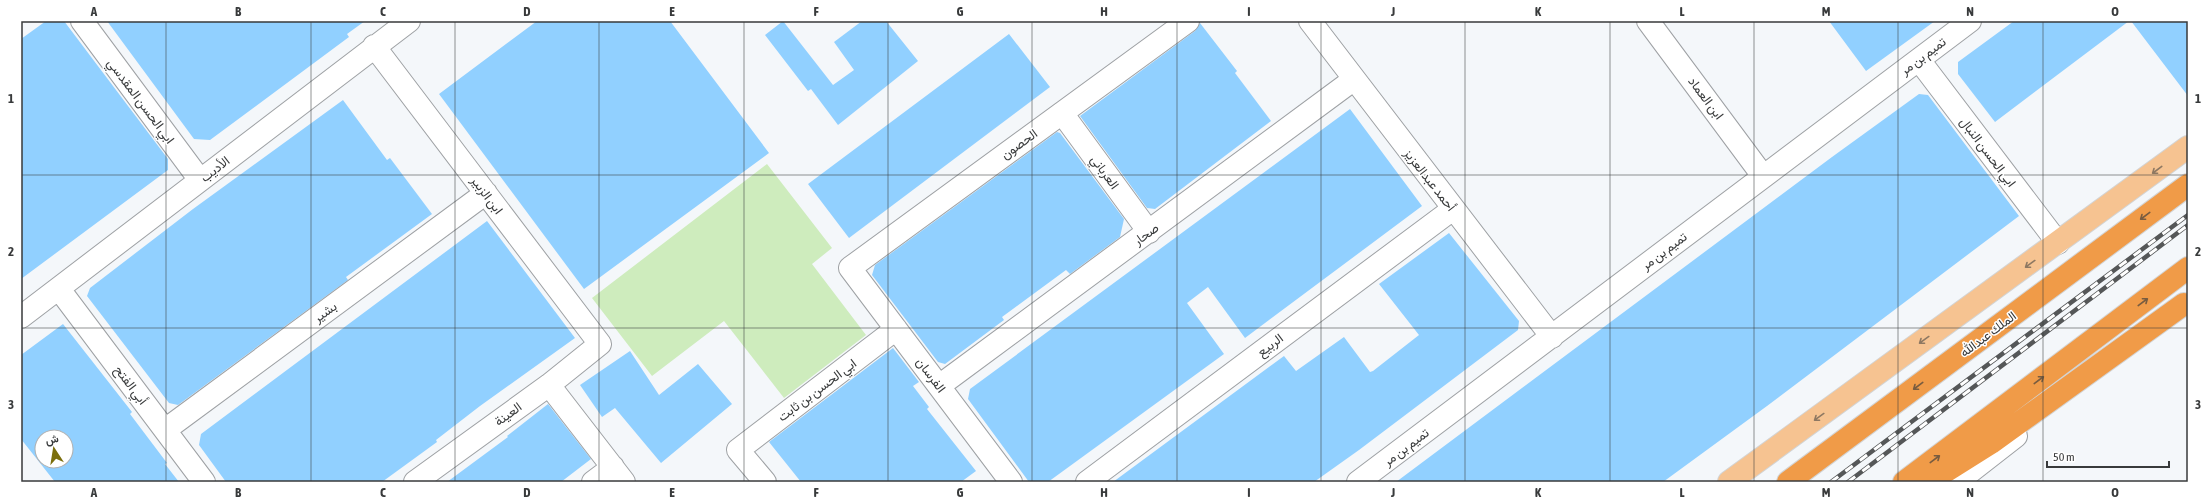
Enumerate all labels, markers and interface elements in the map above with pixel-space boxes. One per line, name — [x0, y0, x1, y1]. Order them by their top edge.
text: A — [90, 4, 98, 19]
text: B — [235, 4, 242, 19]
text: C — [380, 4, 386, 19]
text: D — [523, 4, 531, 19]
text: E — [669, 4, 675, 19]
text: F — [813, 4, 819, 19]
text: G — [957, 4, 964, 19]
text: H — [1100, 4, 1108, 19]
text: I — [1247, 4, 1251, 19]
text: J — [1390, 4, 1395, 19]
text: K — [1535, 4, 1542, 19]
text: L — [1679, 4, 1685, 19]
text: M — [1822, 4, 1831, 19]
text: N — [1966, 4, 1974, 19]
text: O — [2111, 4, 2119, 19]
street label: تميم بن مر — [1896, 34, 1949, 79]
street label: ابي الحسن المقدسي — [102, 56, 178, 148]
street label: ابن العماد — [1684, 74, 1727, 123]
text: 1 — [8, 91, 14, 106]
text: 1 — [2195, 91, 2201, 106]
street label: ابي الحسن النبال — [1955, 114, 2019, 192]
street label: الحصون — [998, 126, 1041, 163]
street label: أحمد عبدالعزيز — [1400, 145, 1459, 215]
street label: العرباني — [1085, 152, 1122, 194]
street label: الأديب — [197, 153, 233, 185]
one-way arrow — [2151, 166, 2162, 174]
street label: ابن الزبير — [467, 172, 506, 217]
one-way arrow — [2140, 212, 2151, 221]
street label: صحار — [1130, 220, 1162, 250]
street label: تميم بن مر — [1637, 229, 1690, 274]
text: 2 — [8, 244, 14, 259]
text: 2 — [2195, 244, 2201, 259]
one-way arrow — [2024, 260, 2035, 268]
street label: بشير — [310, 298, 340, 327]
one-way arrow — [2137, 298, 2148, 306]
street label: الملك عبدالله — [1957, 308, 2019, 360]
street label: الربيع — [1254, 330, 1287, 361]
one-way arrow — [1919, 336, 1930, 344]
street label: الفرسان — [912, 355, 949, 396]
street label: ابي الحسن بن ثابت — [775, 356, 861, 427]
street label: أبي الفتح — [109, 362, 151, 409]
one-way arrow — [2033, 376, 2044, 385]
one-way arrow — [1912, 382, 1923, 390]
text: 3 — [8, 397, 14, 412]
text: 3 — [2195, 397, 2201, 412]
street label: العينة — [491, 399, 525, 429]
one-way arrow — [1814, 413, 1825, 421]
street label: تميم بن مر — [1379, 425, 1432, 470]
north arrow — [34, 429, 74, 469]
text: ش — [44, 432, 60, 447]
scale bar — [2047, 443, 2169, 469]
text: 50 m — [2053, 450, 2075, 464]
one-way arrow — [1929, 454, 1940, 463]
text: A — [90, 485, 98, 500]
text: B — [235, 485, 242, 500]
text: C — [380, 485, 386, 500]
text: D — [523, 485, 531, 500]
text: E — [669, 485, 675, 500]
text: F — [813, 485, 819, 500]
text: G — [957, 485, 964, 500]
text: H — [1100, 485, 1108, 500]
text: I — [1247, 485, 1251, 500]
text: J — [1390, 485, 1395, 500]
text: K — [1535, 485, 1542, 500]
text: L — [1679, 485, 1685, 500]
text: M — [1822, 485, 1831, 500]
text: N — [1966, 485, 1974, 500]
text: O — [2111, 485, 2119, 500]

